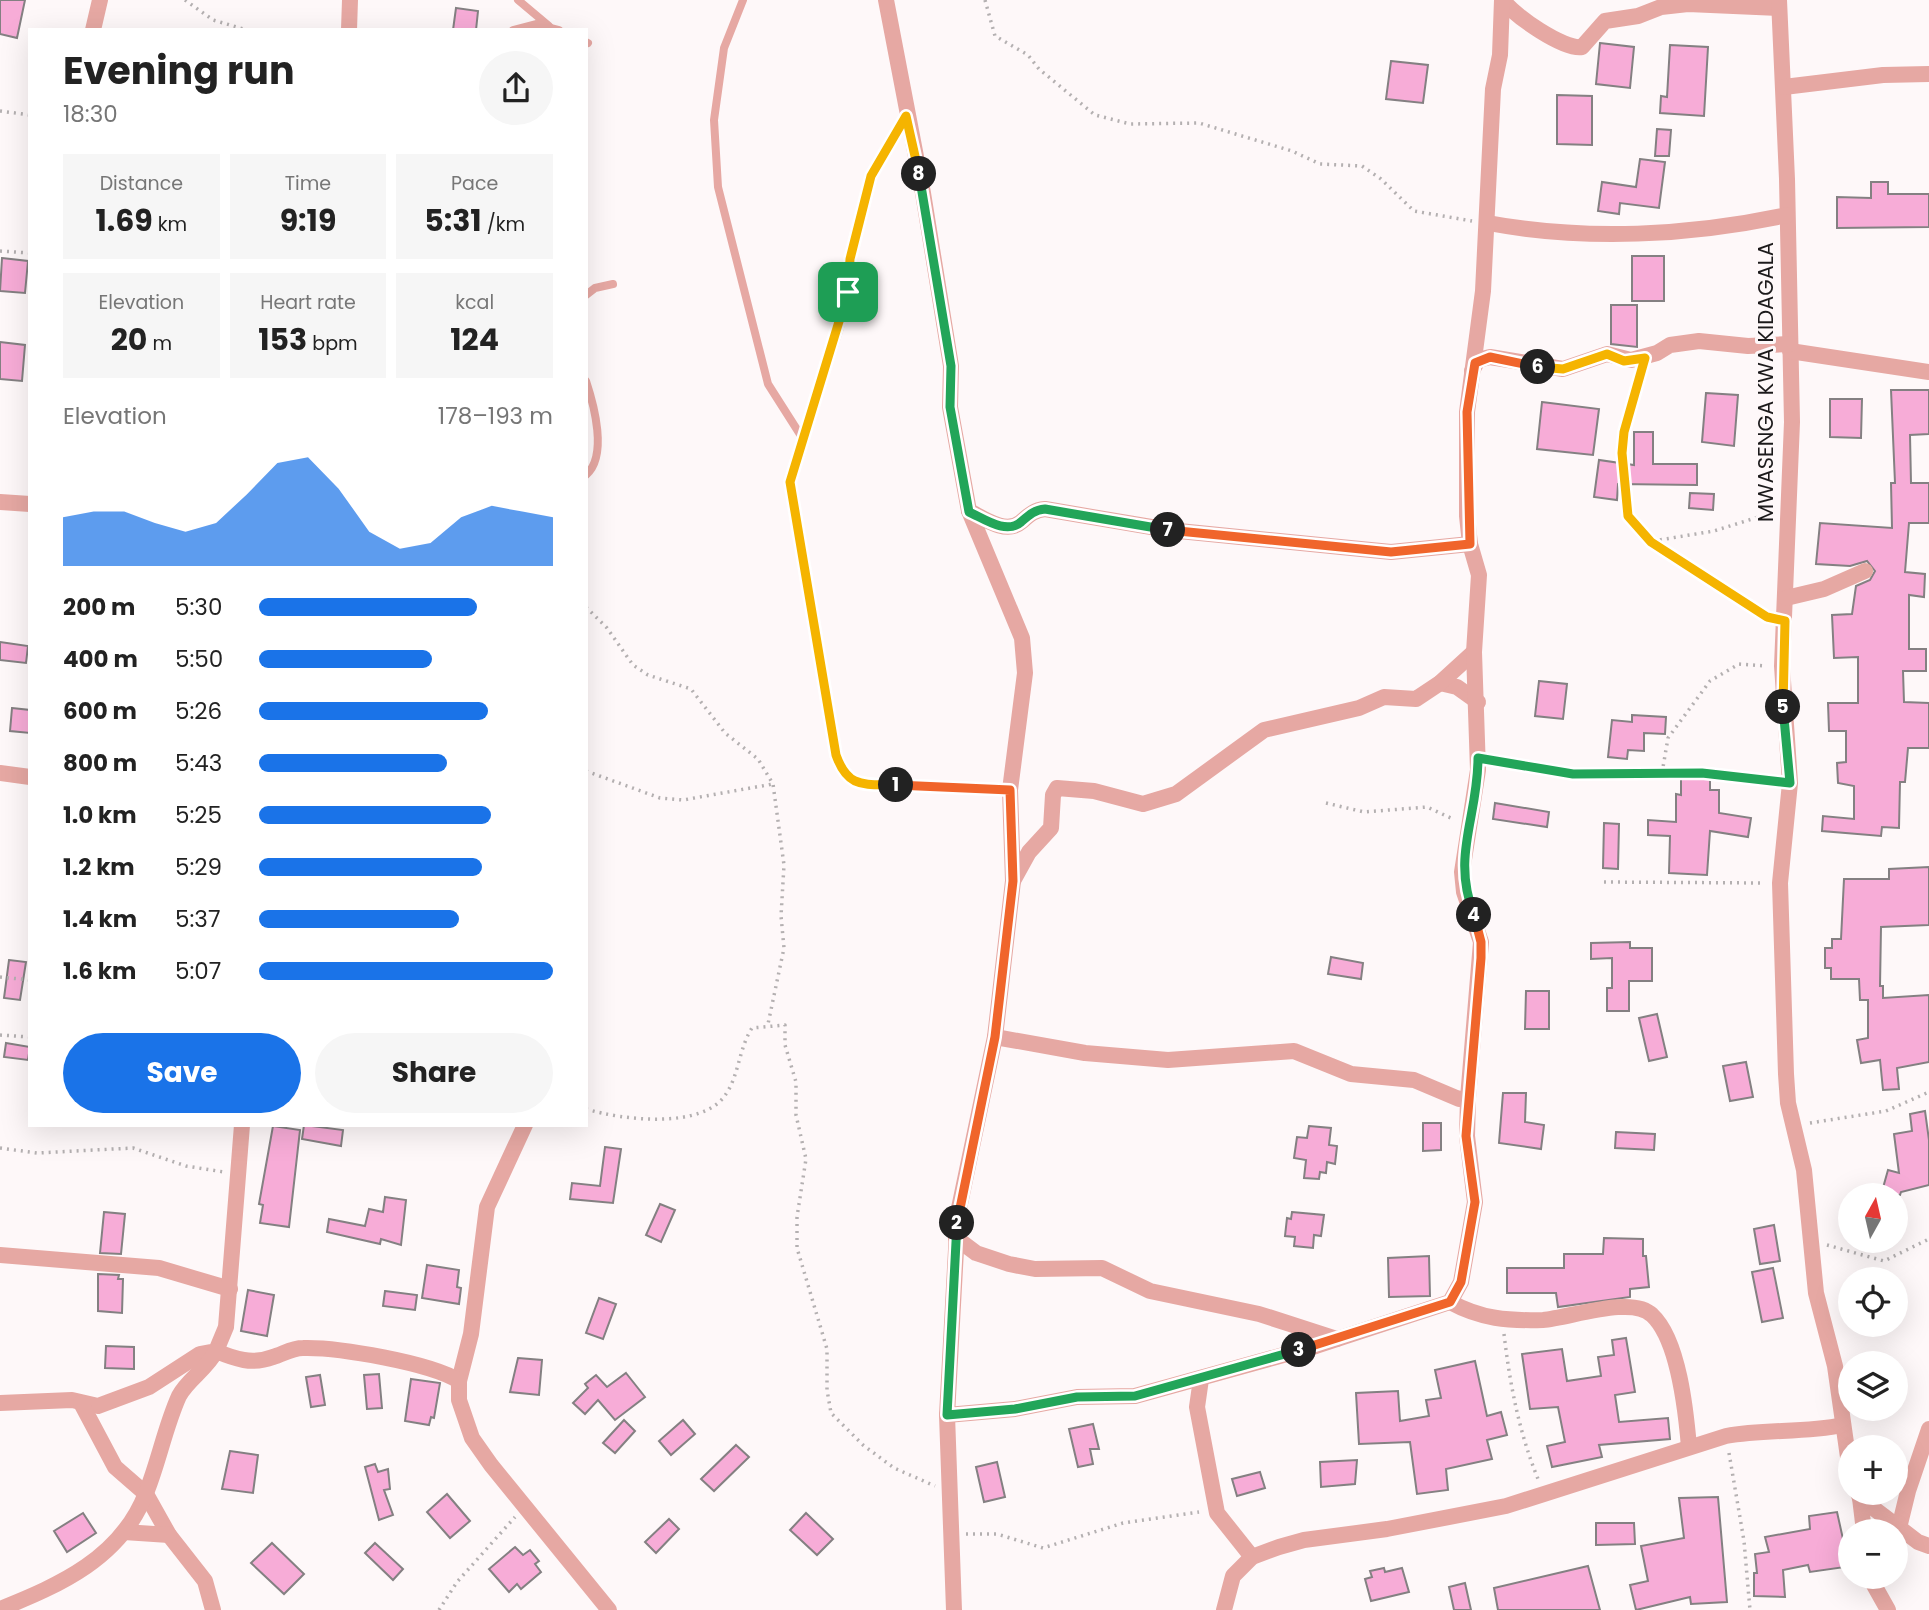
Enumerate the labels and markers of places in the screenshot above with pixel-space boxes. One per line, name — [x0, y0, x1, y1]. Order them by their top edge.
pin: 8 — [902, 156, 936, 192]
pin — [818, 262, 878, 322]
pin: 6 — [1520, 350, 1556, 384]
pin: 7 — [1150, 512, 1186, 548]
pin: 5 — [1766, 690, 1800, 724]
pin: 1 — [878, 768, 914, 802]
pin: 4 — [1456, 898, 1492, 932]
pin: 2 — [940, 1206, 974, 1240]
pin: 3 — [1282, 1332, 1316, 1368]

